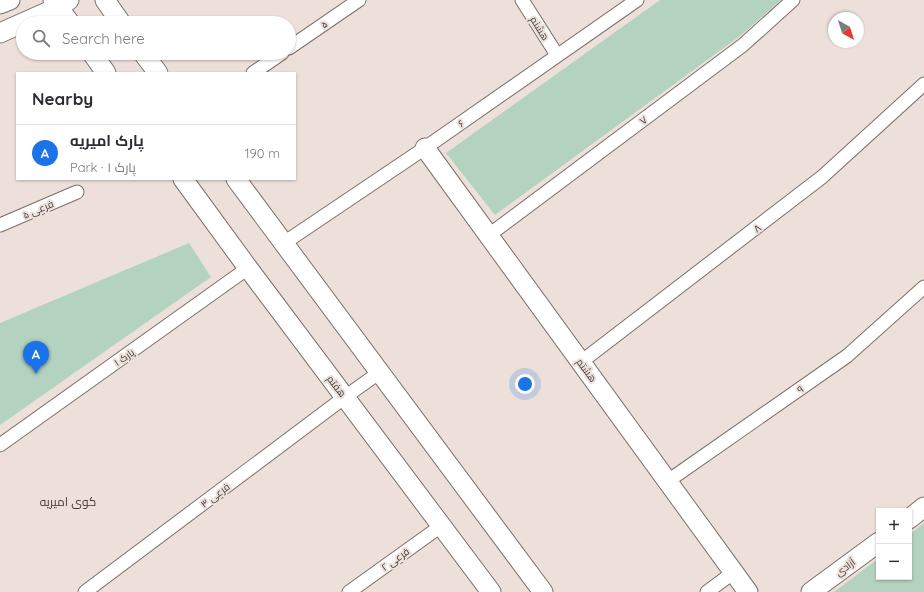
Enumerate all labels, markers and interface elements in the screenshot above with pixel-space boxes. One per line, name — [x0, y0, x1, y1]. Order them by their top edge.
north arrow — [828, 12, 864, 48]
street label: هشنم — [526, 14, 552, 43]
search box — [16, 16, 296, 60]
street label: ۵ — [318, 18, 330, 31]
icon: search — [30, 27, 52, 49]
text: Search here — [62, 29, 145, 48]
text: Nearby — [32, 88, 93, 109]
street label: ۷ — [637, 113, 650, 127]
street label: ۶ — [456, 117, 467, 130]
text: پارک امیریه — [70, 131, 144, 150]
text: A — [41, 145, 49, 161]
text: 190 m — [245, 145, 280, 161]
text: Park · پارک ۱ — [70, 159, 136, 175]
street label: فرعی ۵ — [21, 197, 55, 222]
street label: ۸ — [751, 221, 764, 235]
pin: A — [23, 341, 49, 374]
street label: پارک ۱ — [112, 346, 137, 369]
street label: هشتم — [573, 356, 600, 385]
street label: هفتم — [323, 373, 349, 400]
your location — [515, 374, 535, 394]
street label: ۹ — [794, 383, 806, 396]
street label: فرعی ۳ — [198, 480, 233, 511]
district label: کوی امیریه — [40, 494, 96, 509]
map controls — [876, 508, 912, 580]
button: + — [876, 508, 912, 544]
button: − — [876, 544, 912, 580]
street label: فرعی ۲ — [379, 545, 412, 574]
street label: آزادی — [833, 555, 858, 579]

